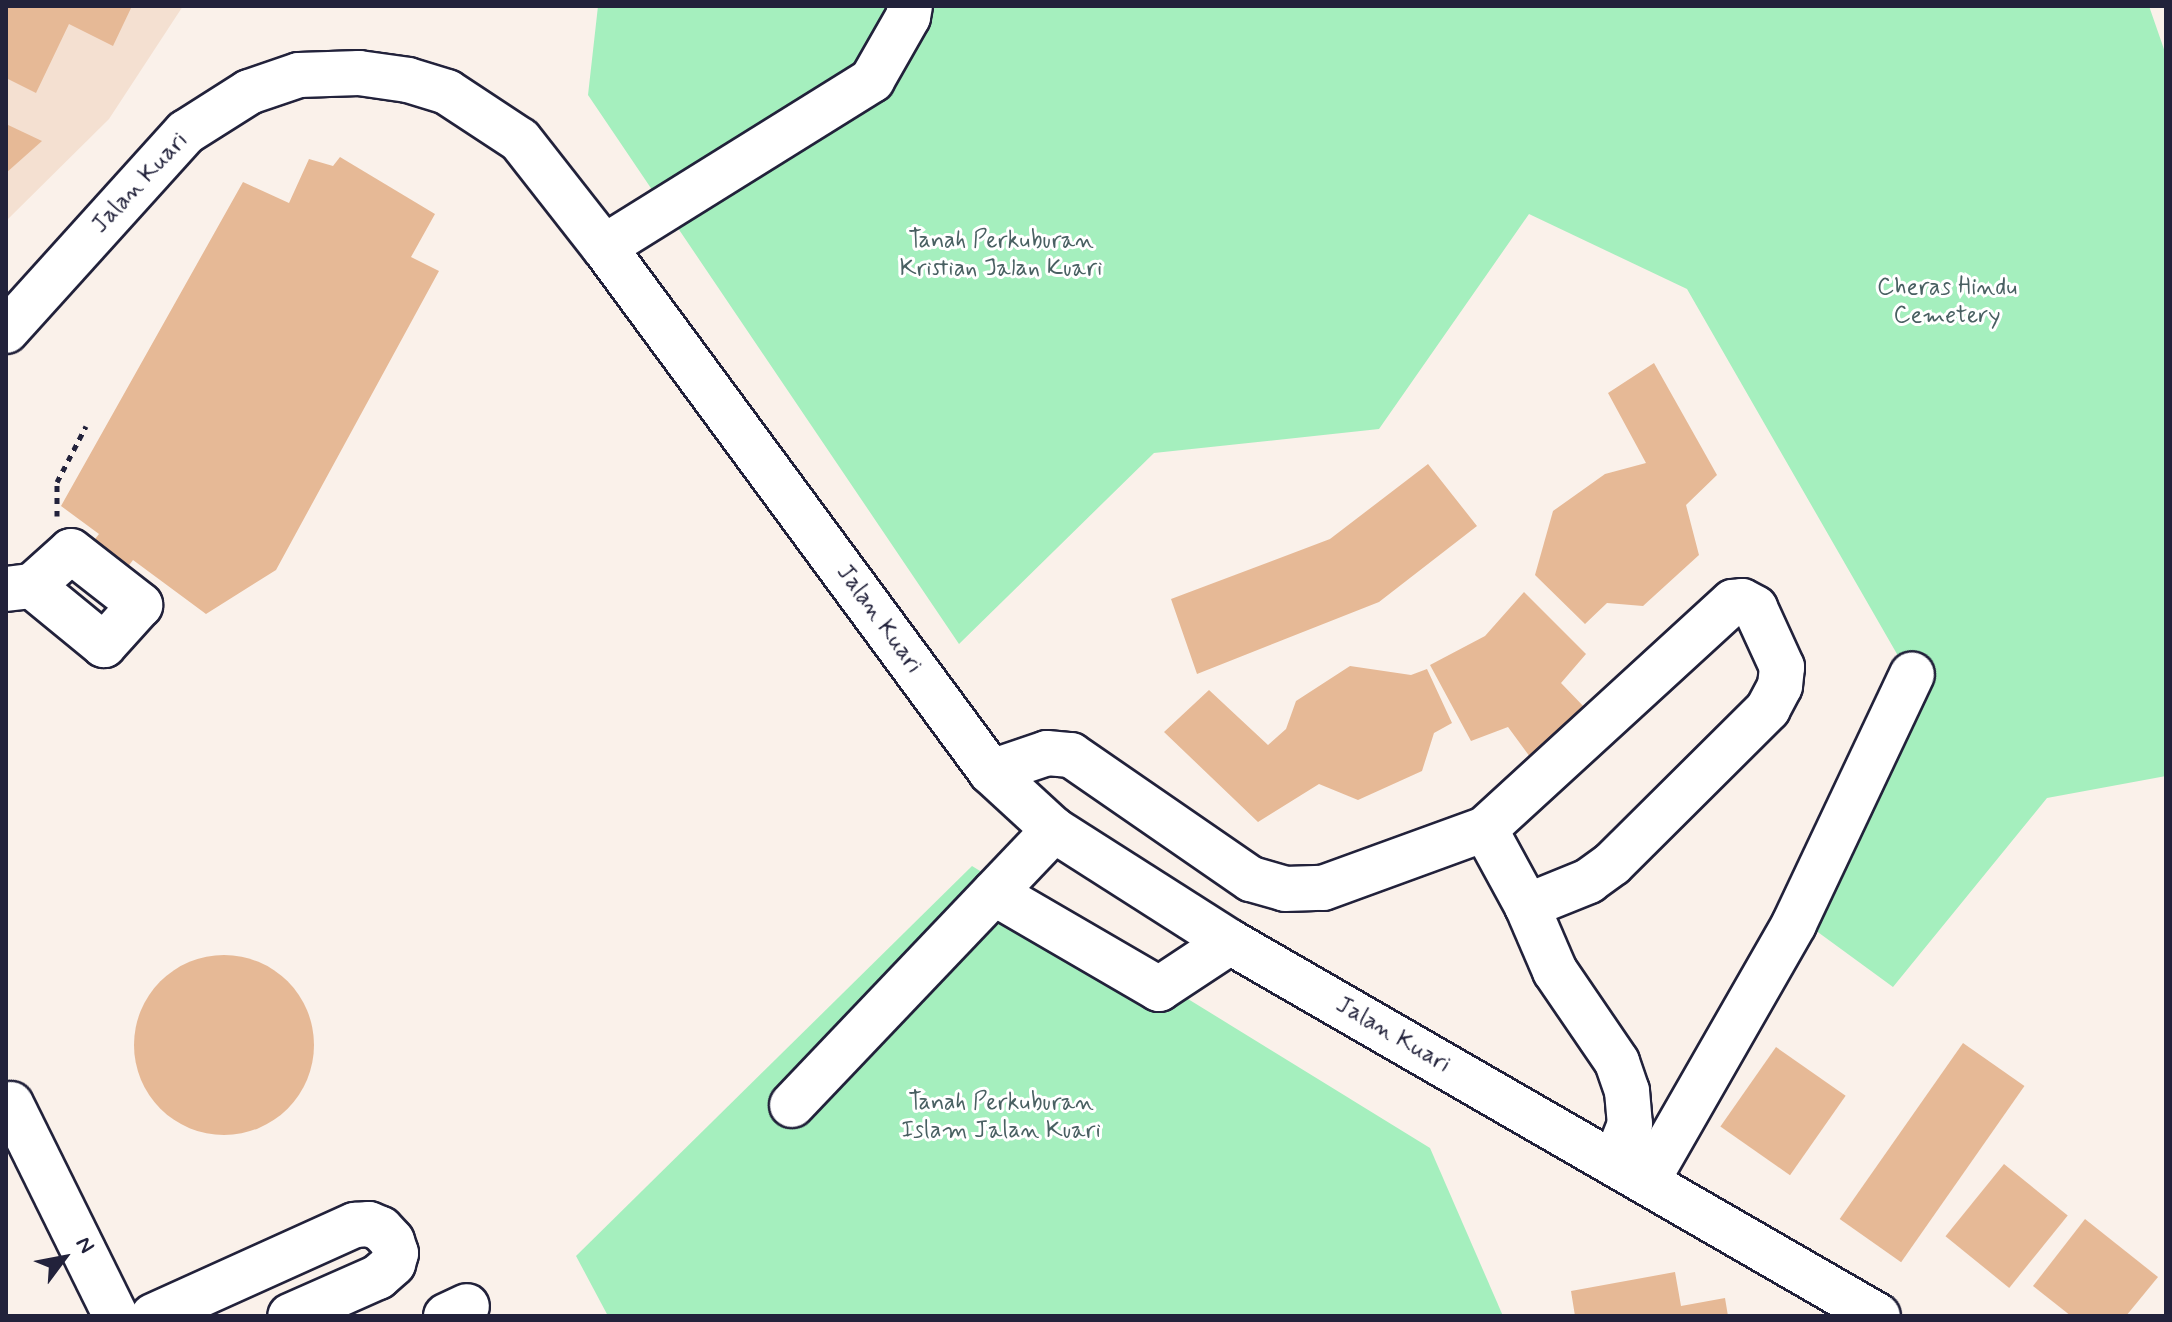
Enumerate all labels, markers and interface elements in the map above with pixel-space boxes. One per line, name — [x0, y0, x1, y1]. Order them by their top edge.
street label: Jalan Kuari — [87, 128, 193, 238]
park label: Tanah Perkuburan Kristian Jalan Kuari — [897, 227, 1105, 283]
park label: Cheras Hindu Cemetery — [1879, 274, 2015, 330]
street label: Jalan Kuari — [831, 560, 927, 678]
street label: Jalan Kuari — [1332, 992, 1454, 1078]
park label: Tanah Perkuburan Islam Jalan Kuari — [903, 1089, 1099, 1145]
north arrow — [24, 1218, 104, 1298]
text: N — [69, 1232, 100, 1259]

